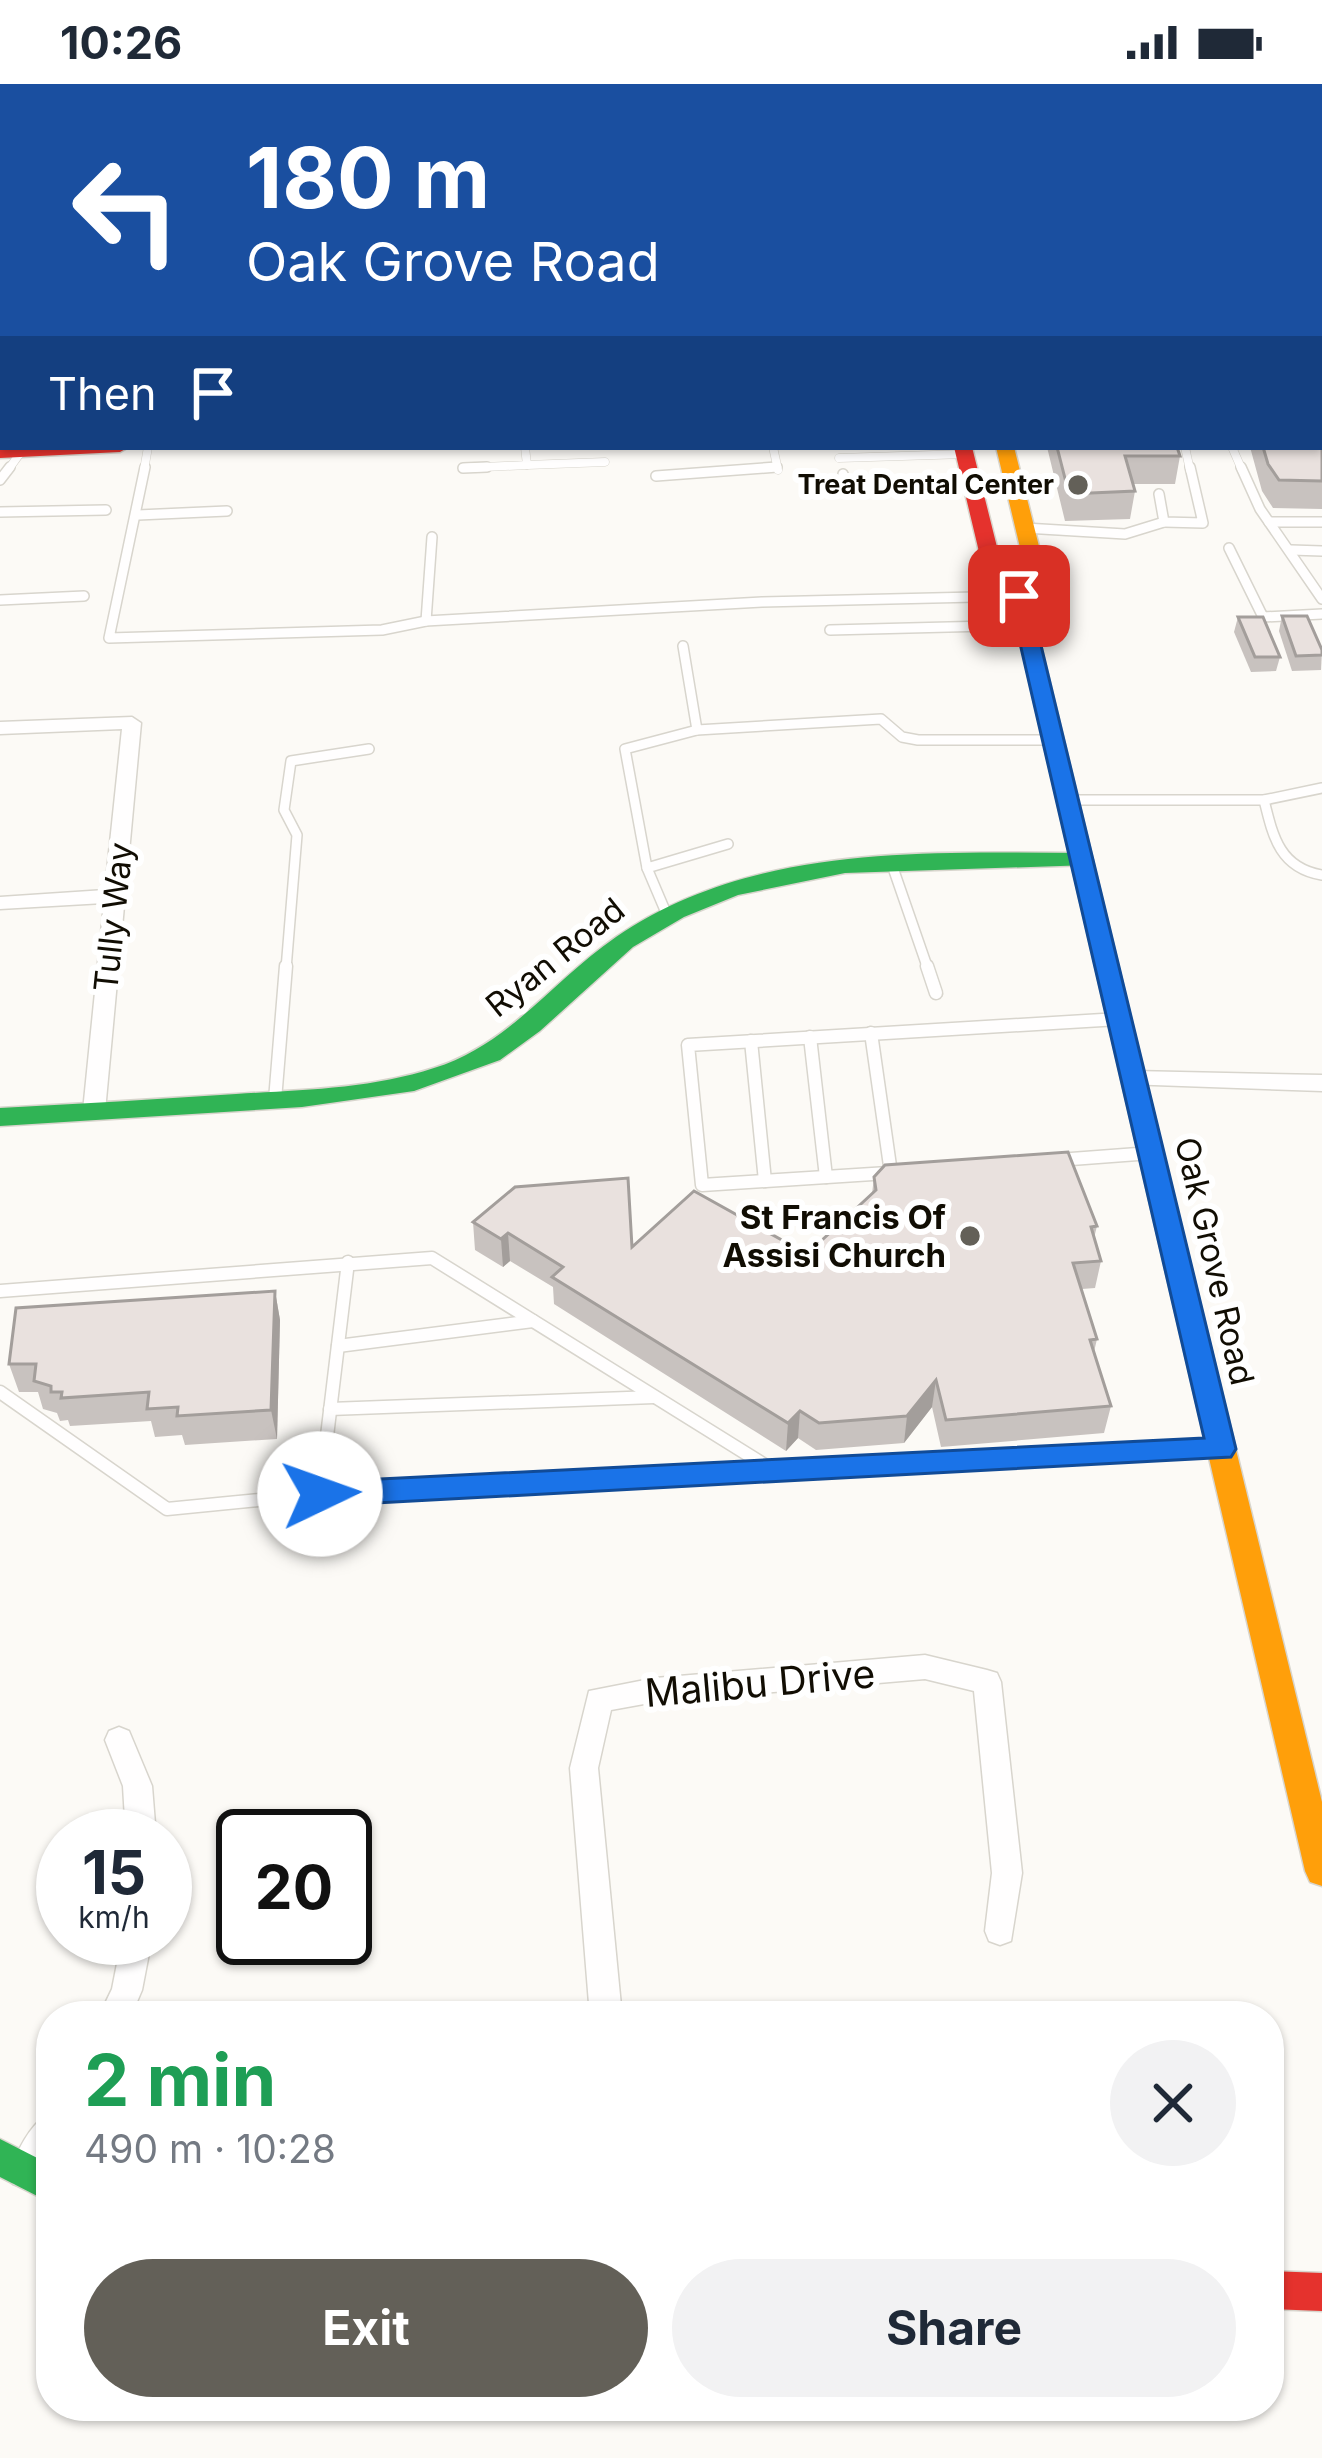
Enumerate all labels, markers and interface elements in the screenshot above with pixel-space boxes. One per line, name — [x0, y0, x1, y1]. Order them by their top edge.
text: 10:26 — [60, 15, 182, 70]
text: 180 m — [246, 127, 490, 228]
icon: left — [48, 132, 204, 288]
text: Oak Grove Road — [246, 229, 660, 294]
icon: arrive — [180, 360, 246, 426]
text: Then — [48, 366, 156, 421]
place label: Treat Dental Center — [798, 468, 1054, 501]
marker: Treat Dental Center — [1065, 472, 1091, 498]
pin — [968, 545, 1070, 647]
icon: arrive — [986, 563, 1052, 629]
street label: Tully Way — [85, 840, 141, 994]
street label: Ryan Road — [478, 889, 632, 1025]
street label: Oak Grove Road — [1167, 1133, 1263, 1389]
place label: St Francis Of Assisi Church — [722, 1197, 946, 1275]
marker: St Francis Of Assisi Church — [957, 1223, 983, 1249]
position arrow — [257, 1431, 383, 1557]
street label: Malibu Drive — [643, 1649, 877, 1716]
speed limit sign: 20 — [216, 1809, 372, 1965]
text: 15 — [82, 1836, 146, 1908]
text: km/h — [78, 1899, 150, 1935]
text: 2 min — [84, 2036, 276, 2123]
button: close — [1110, 2040, 1236, 2166]
text: 490 m · 10:28 — [84, 2125, 336, 2172]
button: Exit — [84, 2259, 648, 2397]
button: Share — [672, 2259, 1236, 2397]

